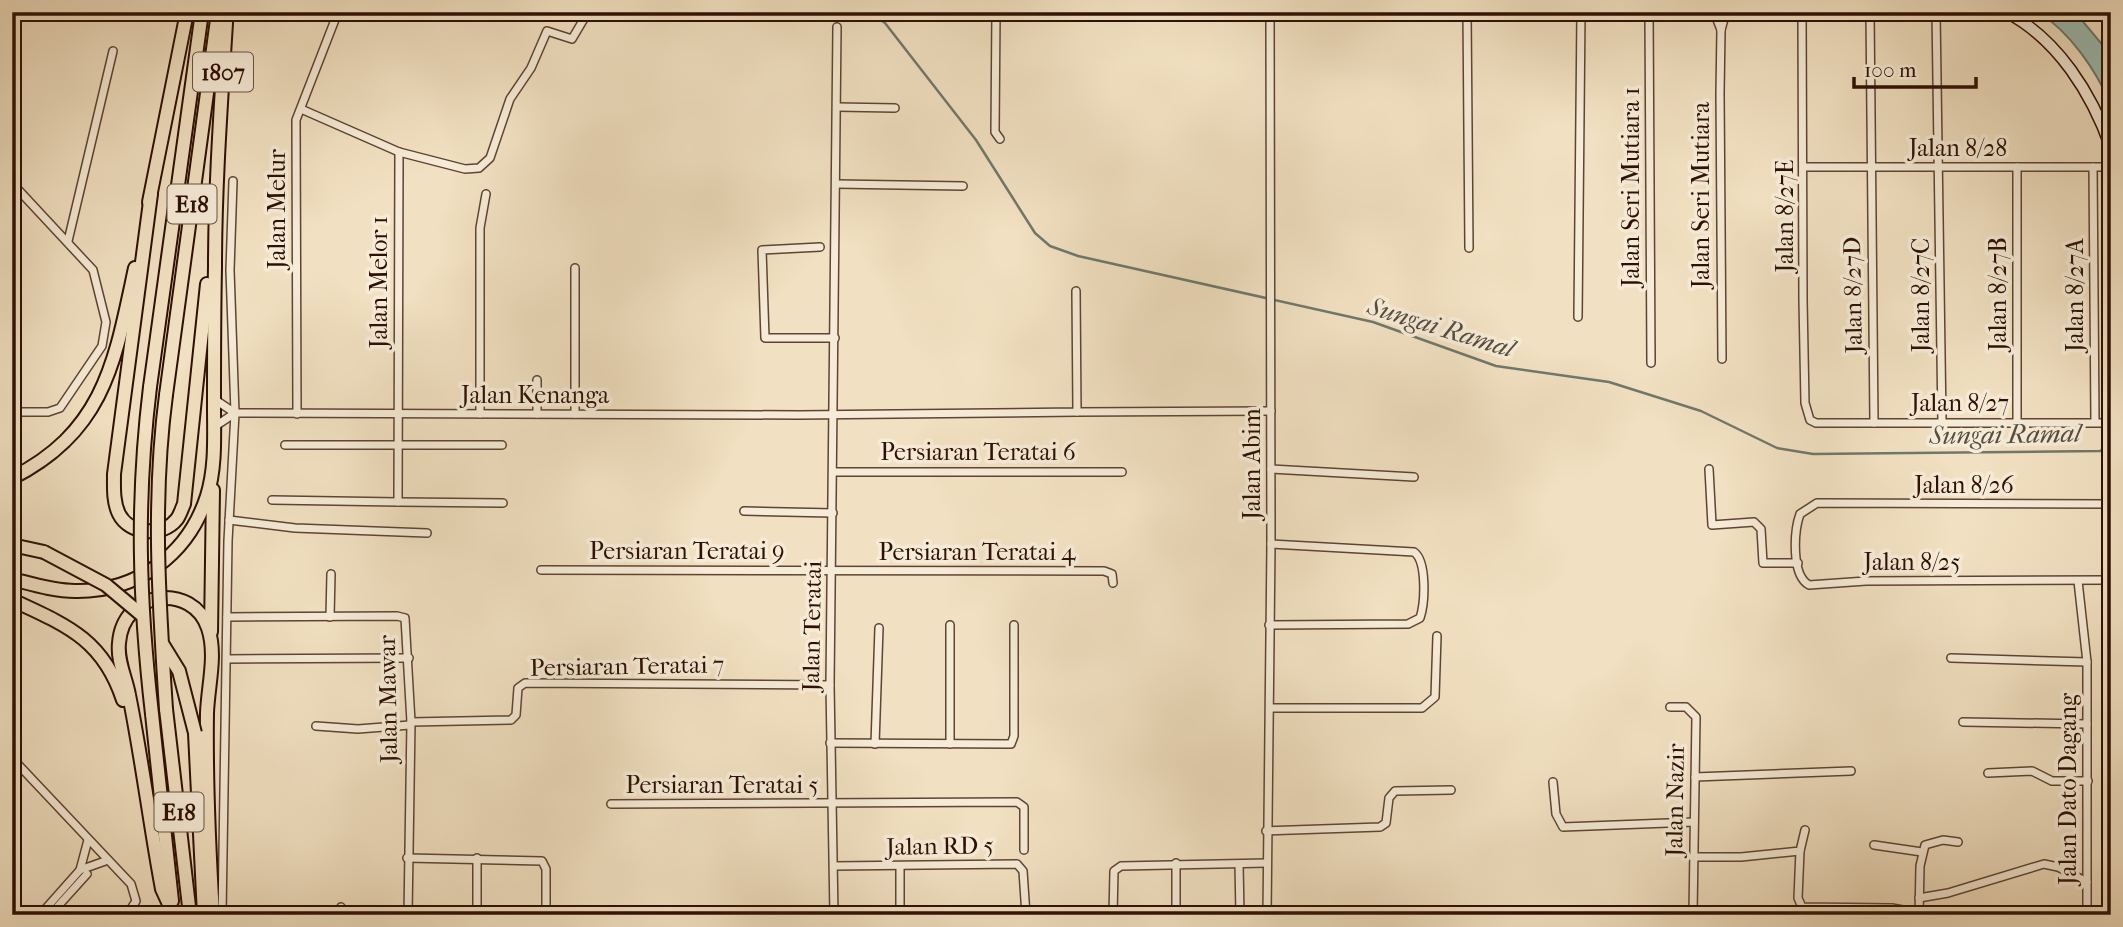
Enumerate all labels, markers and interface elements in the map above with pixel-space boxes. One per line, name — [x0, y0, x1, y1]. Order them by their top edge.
scale bar — [1854, 46, 1976, 90]
road number: 1807 — [193, 53, 253, 92]
text: 100 m — [1864, 58, 1917, 82]
street label: Jalan Seri Mutiara 1 — [1617, 87, 1645, 289]
street label: Jalan Seri Mutiara — [1687, 101, 1715, 290]
street label: Jalan 8/28 — [1907, 134, 2007, 162]
street label: Jalan Melur — [263, 148, 291, 271]
street label: Jalan 8/27E — [1771, 160, 1799, 274]
road number: E18 — [168, 184, 216, 224]
street label: Jalan Melor 1 — [365, 216, 393, 350]
street label: Jalan 8/27D — [1838, 236, 1868, 356]
street label: Jalan 8/27B — [1984, 237, 2012, 353]
street label: Jalan 8/27C — [1907, 238, 1935, 354]
street label: Jalan 8/27A — [2061, 238, 2089, 354]
water label: Sungai Ramal — [1363, 290, 1520, 365]
street label: Jalan Kenanga — [459, 381, 610, 409]
street label: Jalan 8/27 — [1909, 389, 2009, 417]
street label: Jalan Abim — [1238, 408, 1266, 522]
water label: Sungai Ramal — [1928, 418, 2084, 451]
street label: Persiaran Teratai 6 — [880, 438, 1077, 466]
street label: Jalan 8/26 — [1912, 471, 2015, 499]
street label: Persiaran Teratai 9 — [589, 537, 785, 565]
street label: Persiaran Teratai 4 — [879, 538, 1076, 566]
street label: Jalan 8/25 — [1861, 548, 1961, 576]
street label: Jalan Teratai — [797, 560, 827, 694]
street label: Jalan Mawar — [373, 634, 403, 765]
street label: Persiaran Teratai 7 — [530, 650, 724, 682]
street label: Jalan Dato Dagang — [2054, 692, 2082, 887]
street label: Jalan Nazir — [1660, 742, 1690, 859]
street label: Persiaran Teratai 5 — [625, 771, 819, 799]
road number: E18 — [154, 792, 204, 832]
street label: Jalan RD 5 — [884, 831, 994, 861]

